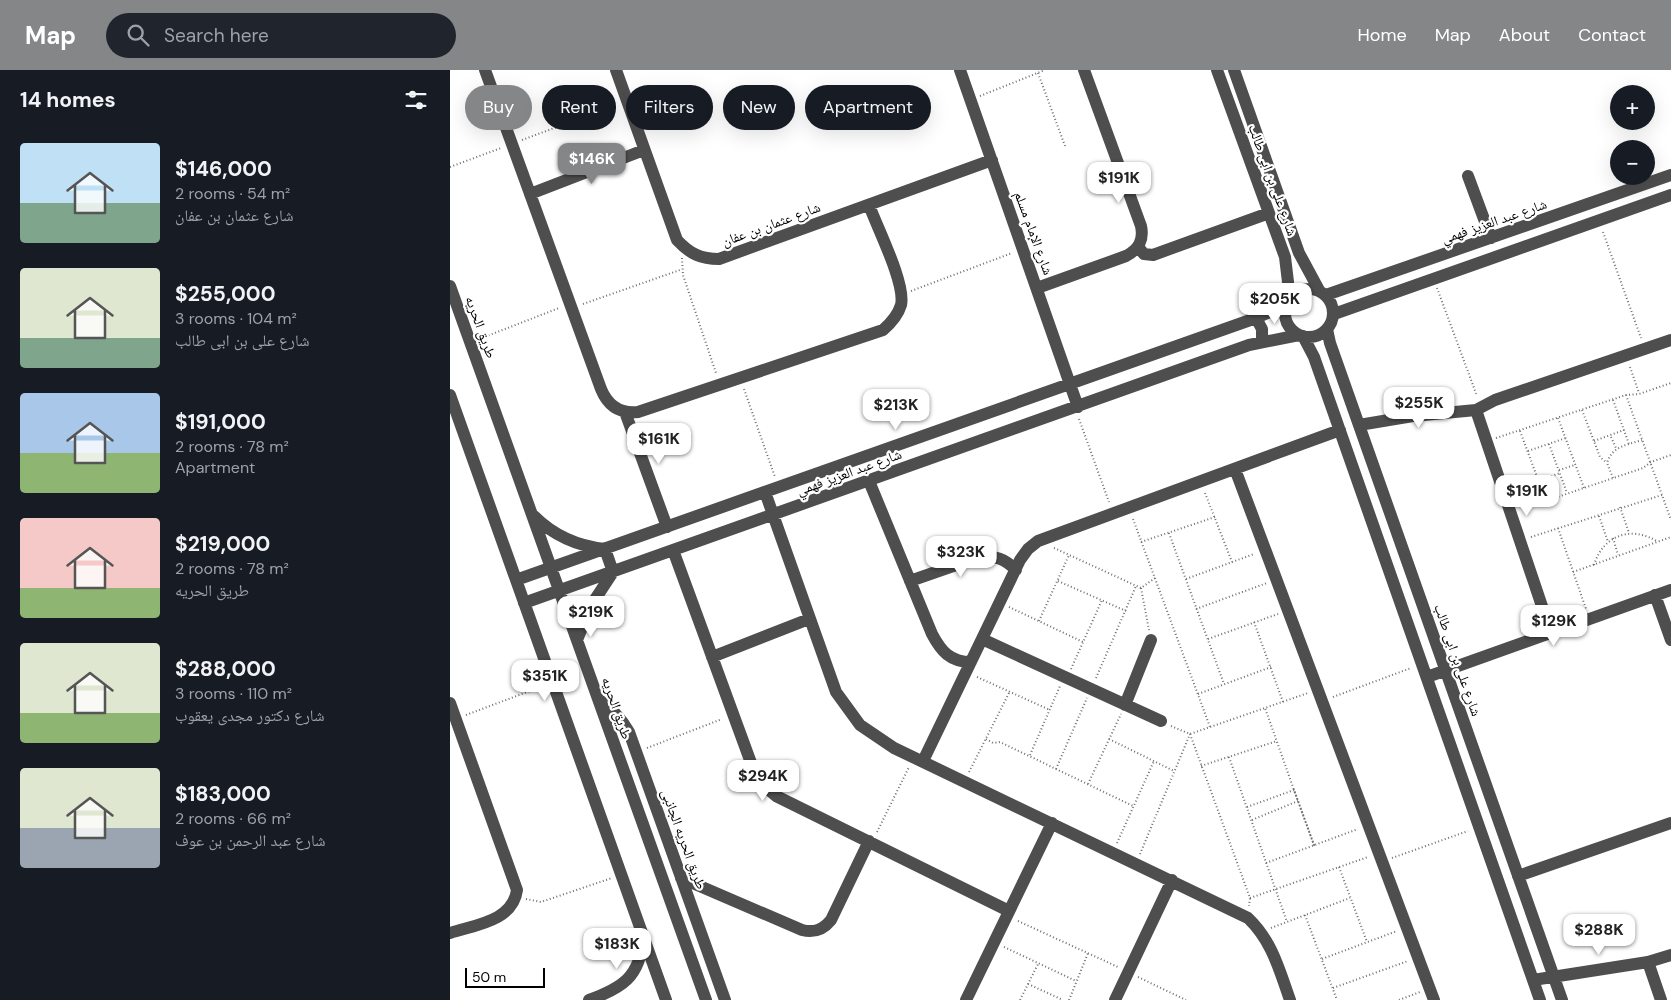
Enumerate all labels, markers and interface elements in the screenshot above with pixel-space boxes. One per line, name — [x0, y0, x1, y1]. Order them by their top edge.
search box — [106, 13, 456, 58]
text: Map — [25, 20, 76, 51]
icon: search — [124, 21, 152, 49]
text: Search here — [164, 23, 269, 48]
text: Home — [1357, 23, 1407, 47]
text: Map — [1435, 23, 1471, 47]
text: About — [1499, 23, 1550, 47]
text: Contact — [1578, 23, 1646, 47]
chip: Buy — [465, 85, 532, 130]
chip: Rent — [542, 85, 616, 130]
chip: Filters — [626, 85, 713, 130]
chip: New — [723, 85, 795, 130]
chip: Apartment — [805, 85, 931, 130]
map controls — [1610, 85, 1655, 185]
button: + — [1610, 85, 1655, 130]
text: 14 homes — [20, 86, 116, 114]
icon: filters — [402, 86, 430, 114]
street label: شارع على بن ابى طالب — [1243, 122, 1302, 239]
button: − — [1610, 140, 1655, 185]
pin: $146K — [557, 142, 627, 185]
text: $146K — [569, 148, 615, 169]
text: $146,000 — [175, 155, 272, 183]
pin: $191K — [1084, 162, 1154, 204]
icon: home — [60, 163, 120, 223]
text: $191K — [1098, 167, 1140, 188]
text: 2 rooms · 54 m² — [175, 183, 290, 204]
street label: شارع الإمام مسلم — [1010, 189, 1057, 278]
street label: شارع عبد العزيز فهمي — [1439, 195, 1550, 250]
street label: شارع عثمان بن عفان — [719, 198, 823, 251]
text: شارع عثمان بن عفان — [175, 205, 294, 226]
text: $255,000 — [175, 280, 275, 308]
pin: $205K — [1240, 282, 1310, 325]
icon: home — [60, 288, 120, 348]
text: $205K — [1250, 288, 1300, 309]
street label: طريق الحريه — [461, 293, 501, 361]
text: 3 rooms · 104 m² — [175, 308, 297, 329]
text: شارع على بن ابى طالب — [175, 330, 309, 351]
pin: $255K — [1384, 386, 1454, 429]
pin: $213K — [861, 388, 931, 431]
text: $255K — [1394, 392, 1444, 413]
text: $213K — [874, 394, 918, 415]
text: $191,000 — [175, 408, 266, 436]
icon: home — [60, 413, 120, 473]
pin: $161K — [624, 422, 694, 465]
text: $161K — [638, 428, 680, 449]
text: 2 rooms · 78 m² — [175, 436, 289, 457]
street label: شارع عبد العزيز فهمي — [794, 445, 905, 502]
text: Apartment — [175, 457, 255, 478]
pin: $191K — [1492, 474, 1562, 517]
text: $191K — [1506, 480, 1548, 501]
text: $219,000 — [175, 530, 270, 558]
pin: $323K — [926, 536, 996, 578]
icon: home — [60, 538, 120, 598]
text: $323K — [937, 541, 985, 562]
text: 2 rooms · 78 m² — [175, 558, 289, 579]
text: طريق الحريه — [175, 580, 249, 601]
pin: $219K — [556, 596, 626, 638]
text: $219K — [568, 601, 614, 622]
street label: شارع على بن ابى طالب — [1429, 601, 1486, 719]
pin: $129K — [1519, 604, 1589, 647]
text: $129K — [1531, 610, 1577, 631]
text: $288,000 — [175, 655, 276, 683]
pin: $351K — [510, 660, 580, 702]
icon: home — [60, 663, 120, 723]
text: $351K — [522, 665, 568, 686]
street label: طريق الحريه — [597, 674, 636, 742]
text: 3 rooms · 110 m² — [175, 683, 292, 704]
text: شارع دكتور مجدى يعقوب — [175, 705, 324, 726]
pin: $294K — [728, 760, 798, 802]
text: $294K — [738, 765, 788, 786]
text: $183,000 — [175, 780, 271, 808]
street label: طريق الحريه الجانبى — [657, 786, 710, 892]
icon: home — [60, 788, 120, 848]
text: 2 rooms · 66 m² — [175, 808, 291, 829]
text: شارع عبد الرحمن بن عوف — [175, 830, 325, 851]
pin: $288K — [1564, 914, 1634, 956]
text: $288K — [1574, 919, 1624, 940]
pin: $183K — [582, 928, 652, 970]
text: $183K — [594, 933, 640, 954]
scale bar — [465, 965, 545, 988]
text: 50 m — [472, 968, 506, 986]

